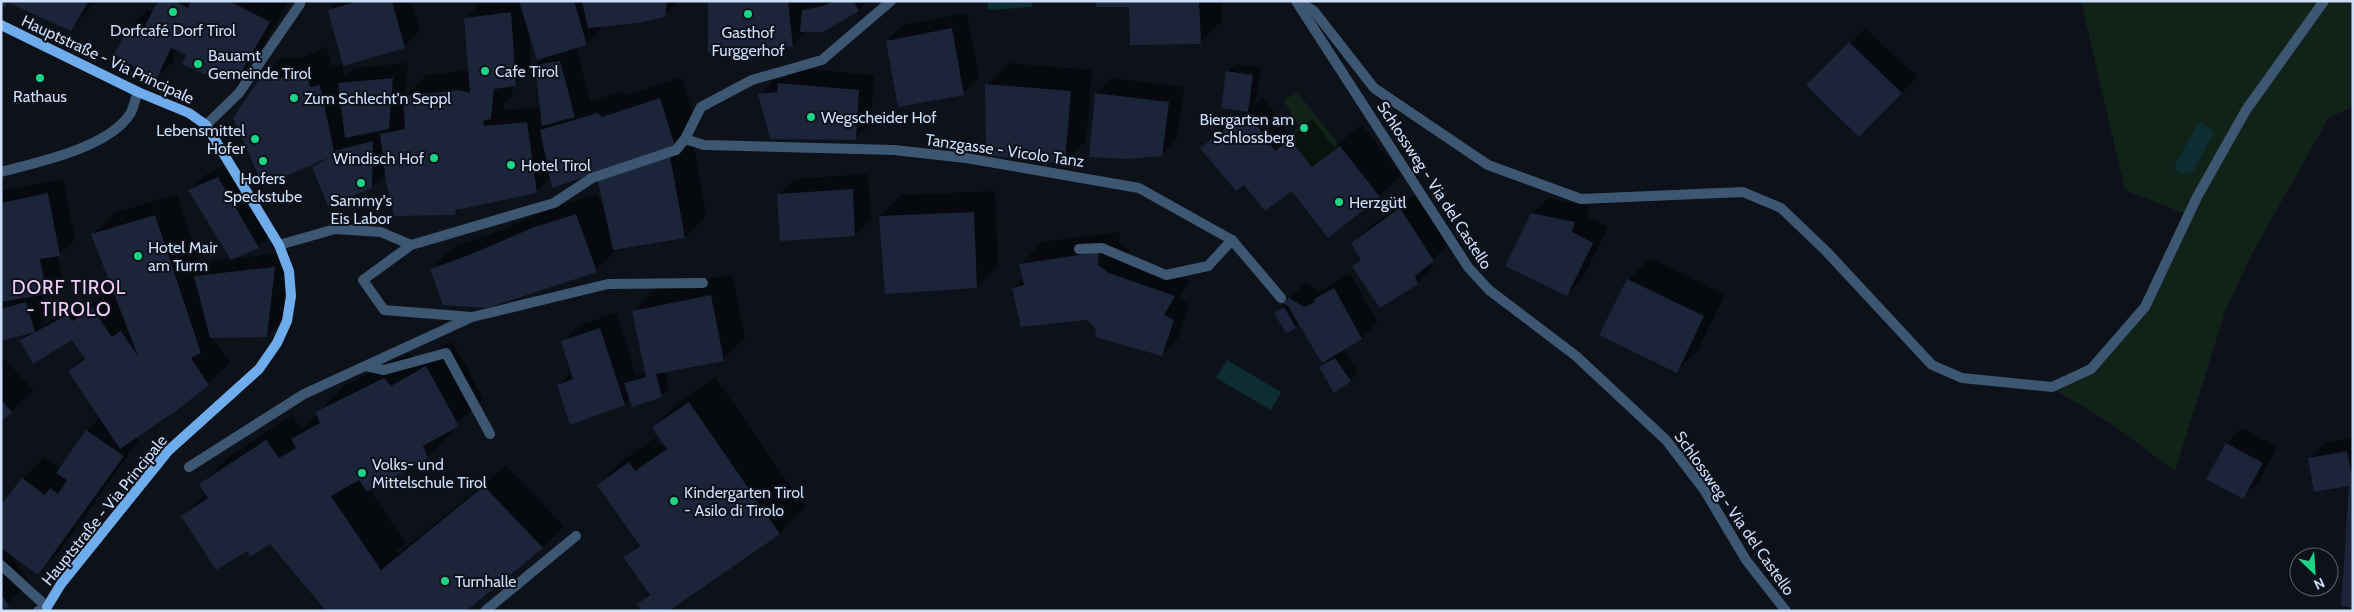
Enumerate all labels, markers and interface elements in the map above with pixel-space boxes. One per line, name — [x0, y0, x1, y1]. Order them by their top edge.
marker: Dorfcafé Dorf Tirol — [167, 6, 179, 18]
marker: Gasthof Furggerhof — [742, 8, 754, 20]
street label: Hauptstraße - Via Principale — [19, 11, 197, 108]
place label: Dorfcafé Dorf Tirol — [110, 21, 236, 40]
place label: Gasthof Furggerhof — [712, 23, 785, 60]
place label: Bauamt Gemeinde Tirol — [208, 46, 312, 83]
marker: Bauamt Gemeinde Tirol — [192, 58, 204, 70]
place label: Cafe Tirol — [495, 62, 559, 81]
marker: Cafe Tirol — [479, 65, 491, 77]
marker: Rathaus — [34, 72, 46, 84]
place label: Rathaus — [13, 87, 67, 106]
place label: Zum Schlecht'n Seppl — [304, 89, 451, 108]
marker: Zum Schlecht'n Seppl — [288, 92, 300, 104]
street label: Schlossweg - Via del Castello — [1373, 98, 1496, 273]
place label: Wegscheider Hof — [821, 108, 937, 127]
place label: Biergarten am Schlossberg — [1200, 110, 1295, 147]
marker: Wegscheider Hof — [805, 111, 817, 123]
place label: Lebensmittel Hofer — [156, 121, 246, 158]
marker: Biergarten am Schlossberg — [1298, 122, 1310, 134]
street label: Tanzgasse - Vicolo Tanz — [924, 130, 1086, 171]
marker: Lebensmittel Hofer — [249, 133, 261, 145]
place label: Windisch Hof — [333, 149, 425, 168]
marker: Windisch Hof — [428, 152, 440, 164]
marker: Hofers Speckstube — [257, 155, 269, 167]
place label: Hotel Tirol — [521, 156, 591, 175]
marker: Hotel Tirol — [505, 159, 517, 171]
place label: Hofers Speckstube — [224, 169, 302, 206]
marker: Sammy's Eis Labor — [355, 177, 367, 189]
place label: Sammy's Eis Labor — [330, 191, 393, 228]
place label: Herzgütl — [1349, 193, 1407, 212]
marker: Herzgütl — [1333, 196, 1345, 208]
place label: Hotel Mair am Turm — [148, 238, 219, 275]
marker: Hotel Mair am Turm — [132, 250, 144, 262]
district label: DORF TIROL - TIROLO — [12, 276, 126, 321]
street label: Schlossweg - Via del Castello — [1671, 427, 1799, 599]
street label: Hauptstraße - Via Principale — [38, 431, 171, 589]
place label: Volks- und Mittelschule Tirol — [372, 455, 487, 492]
marker: Volks- und Mittelschule Tirol — [356, 467, 368, 479]
place label: Kindergarten Tirol - Asilo di Tirolo — [684, 483, 804, 520]
marker: Kindergarten Tirol - Asilo di Tirolo — [668, 495, 680, 507]
north arrow — [2289, 547, 2339, 597]
place label: Turnhalle — [455, 572, 517, 591]
text: N — [2311, 574, 2328, 594]
marker: Turnhalle — [439, 575, 451, 587]

